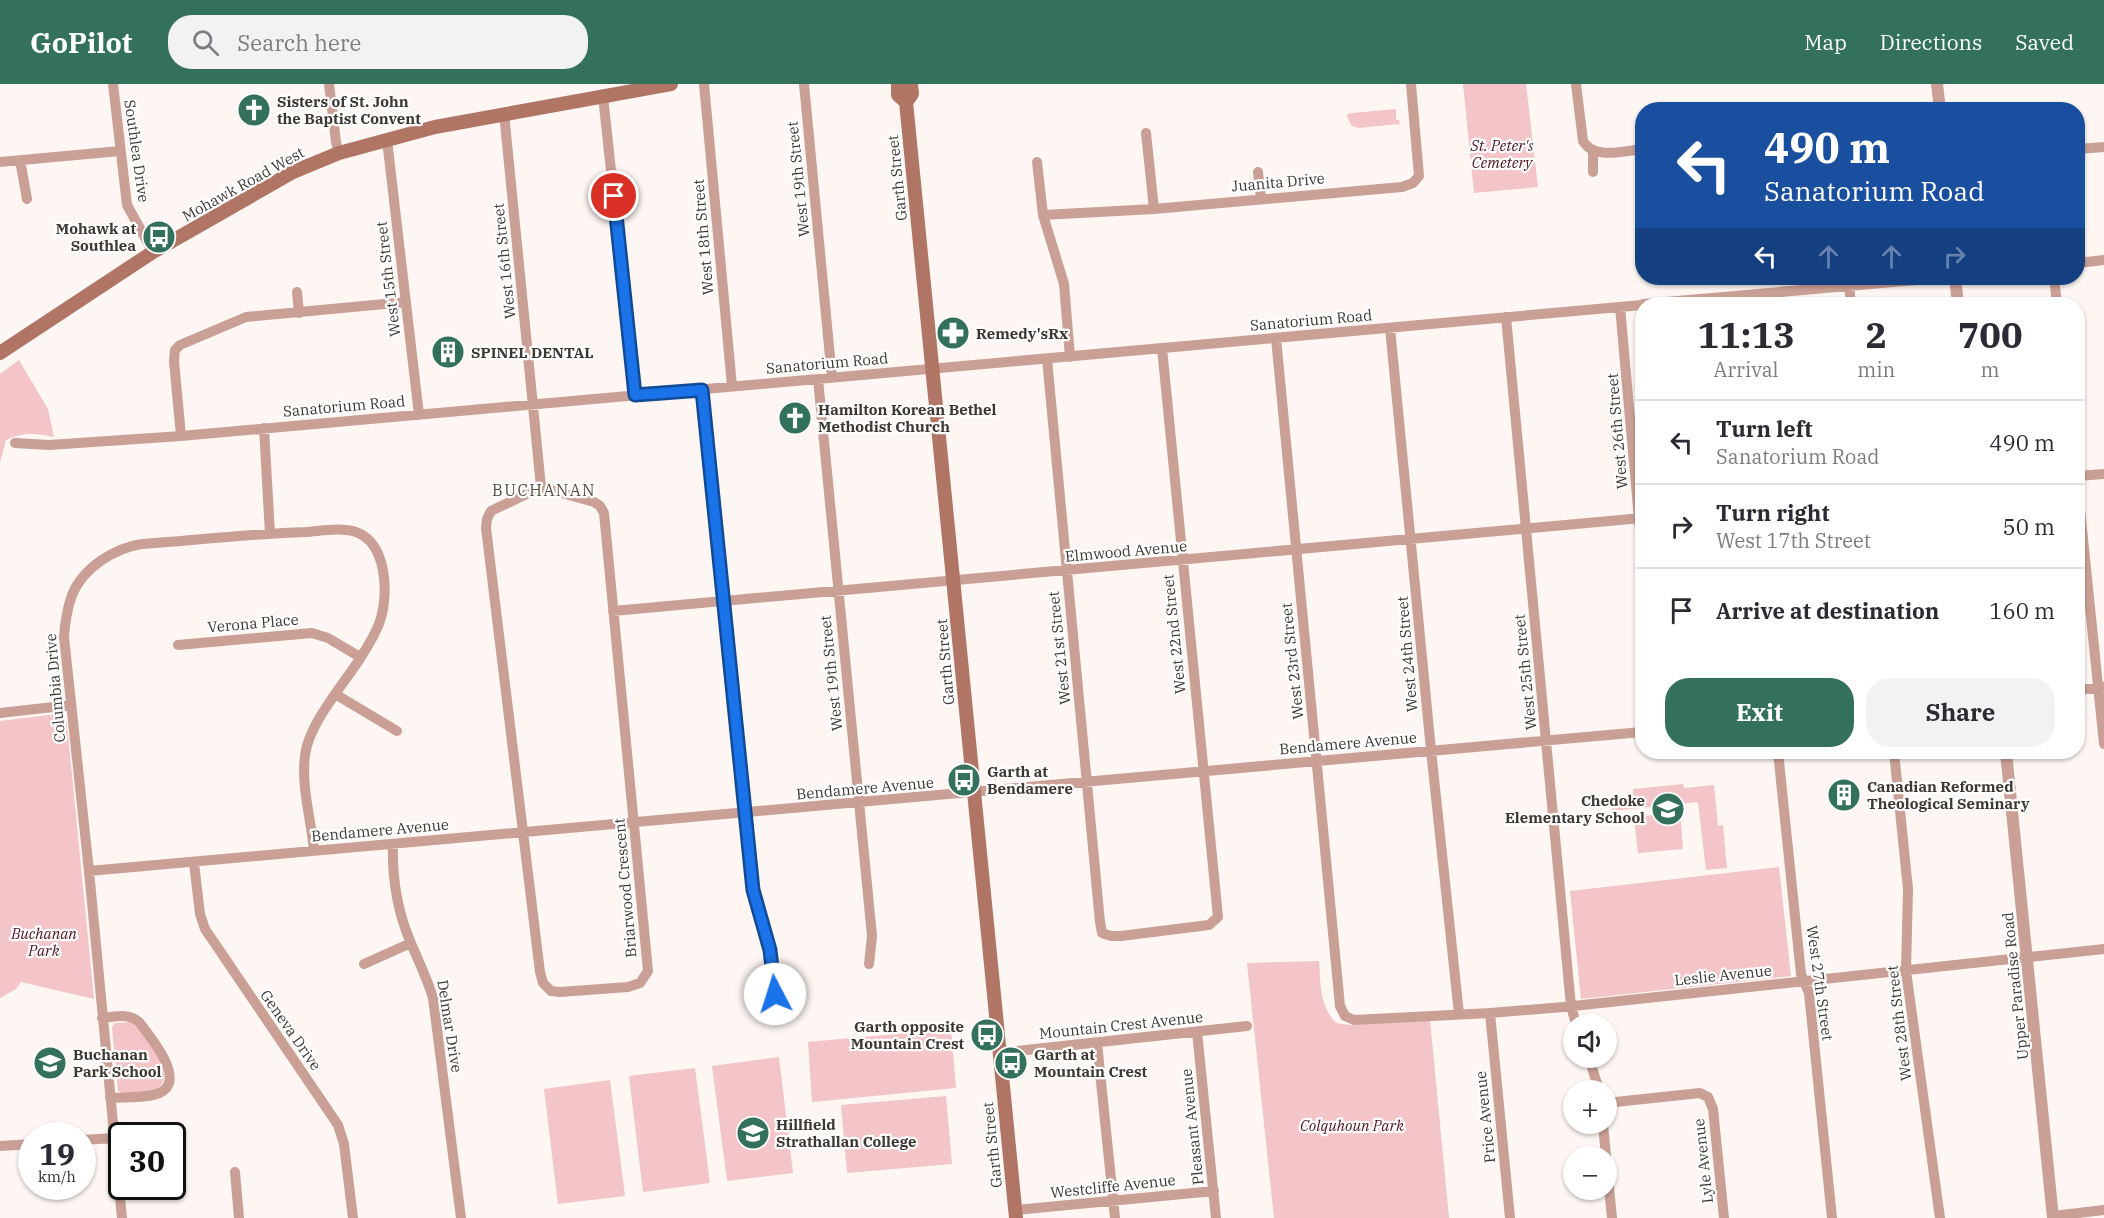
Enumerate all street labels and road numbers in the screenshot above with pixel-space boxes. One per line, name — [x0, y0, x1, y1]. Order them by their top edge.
street label: Southlea Drive — [120, 98, 154, 204]
street label: West 19th Street — [782, 120, 814, 238]
street label: Garth Street — [883, 134, 911, 222]
street label: Mohawk Road West — [179, 143, 307, 225]
street label: Juanita Drive — [1231, 168, 1325, 196]
street label: West 18th Street — [688, 178, 718, 296]
street label: West 16th Street — [488, 202, 520, 320]
street label: West 15th Street — [371, 220, 405, 338]
street label: Sanatorium Road — [1249, 305, 1373, 335]
street label: Sanatorium Road — [765, 348, 889, 378]
street label: West 26th Street — [1602, 372, 1632, 490]
street label: Sanatorium Road — [282, 391, 406, 421]
street label: Elmwood Avenue — [1064, 536, 1188, 566]
street label: West 22nd Street — [1158, 573, 1190, 695]
street label: West 21st Street — [1044, 590, 1074, 706]
street label: West 24th Street — [1392, 595, 1422, 713]
street label: West 23rd Street — [1276, 602, 1308, 720]
street label: Verona Place — [207, 610, 299, 636]
street label: West 25th Street — [1509, 613, 1541, 731]
street label: West 19th Street — [815, 614, 847, 732]
street label: Garth Street — [932, 618, 958, 706]
street label: Columbia Drive — [41, 633, 69, 743]
street label: Bendamere Avenue — [1278, 728, 1418, 758]
street label: Bendamere Avenue — [795, 773, 935, 803]
street label: Bendamere Avenue — [310, 815, 450, 845]
street label: Briarwood Crescent — [609, 817, 641, 959]
street label: Upper Paradise Road — [1998, 911, 2032, 1061]
street label: West 27th Street — [1803, 924, 1837, 1042]
street label: Leslie Avenue — [1673, 960, 1773, 990]
street label: West 28th Street — [1882, 964, 1916, 1082]
street label: Delmar Drive — [433, 978, 467, 1074]
street label: Geneva Drive — [256, 986, 326, 1074]
street label: Mountain Crest Avenue — [1038, 1007, 1204, 1043]
street label: Pleasant Avenue — [1176, 1068, 1208, 1186]
street label: Price Avenue — [1471, 1070, 1499, 1164]
street label: Garth Street — [978, 1101, 1006, 1189]
street label: Lyle Avenue — [1689, 1118, 1717, 1204]
street label: Westcliffe Avenue — [1049, 1170, 1177, 1202]

